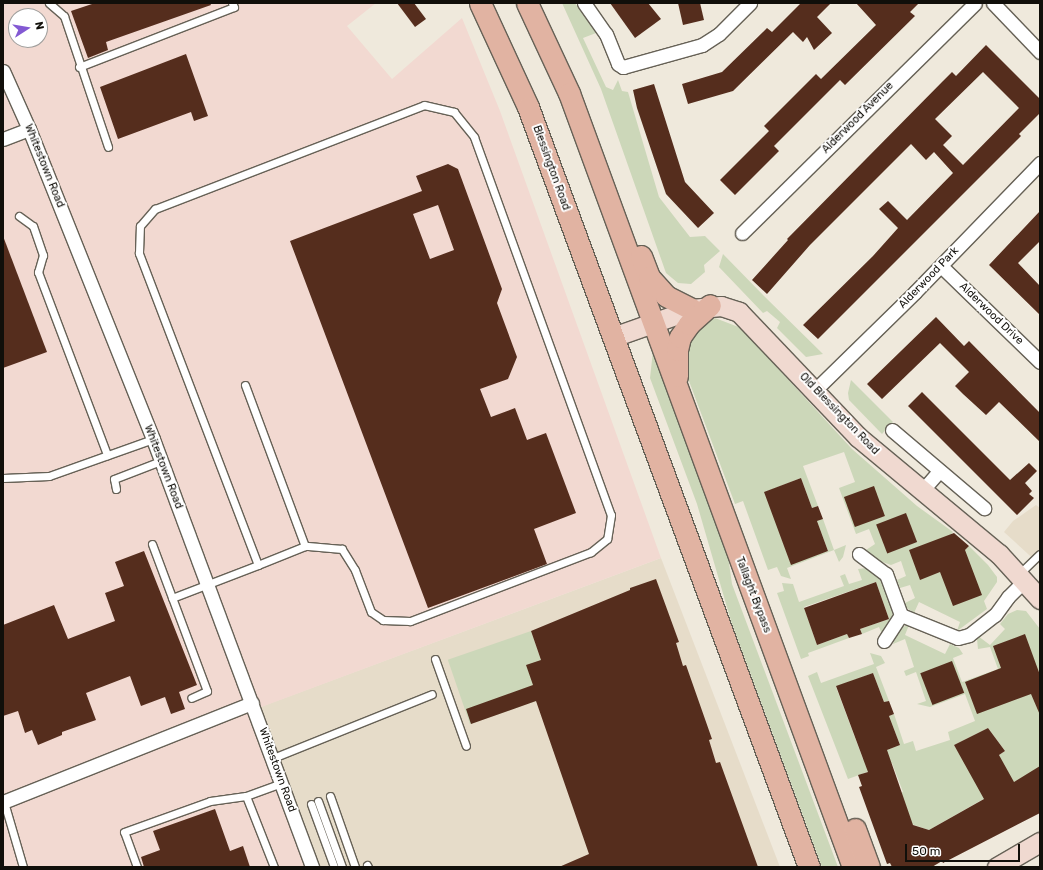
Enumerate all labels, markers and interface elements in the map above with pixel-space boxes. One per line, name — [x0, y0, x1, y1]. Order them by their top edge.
north arrow — [8, 8, 48, 48]
text: N — [32, 20, 46, 31]
street label: Alderwood Avenue — [819, 79, 897, 157]
street label: Whitestown Road — [21, 122, 67, 210]
street label: Blessington Road — [530, 124, 572, 212]
street label: Alderwood Park — [896, 245, 962, 311]
street label: Alderwood Drive — [956, 280, 1026, 348]
street label: Old Blessington Road — [796, 370, 882, 458]
street label: Whitestown Road — [141, 423, 185, 511]
street label: Tallaght Bypass — [732, 555, 774, 635]
street label: Whitestown Road — [256, 726, 298, 814]
scale bar — [907, 836, 1022, 862]
text: 50 m — [912, 844, 940, 858]

